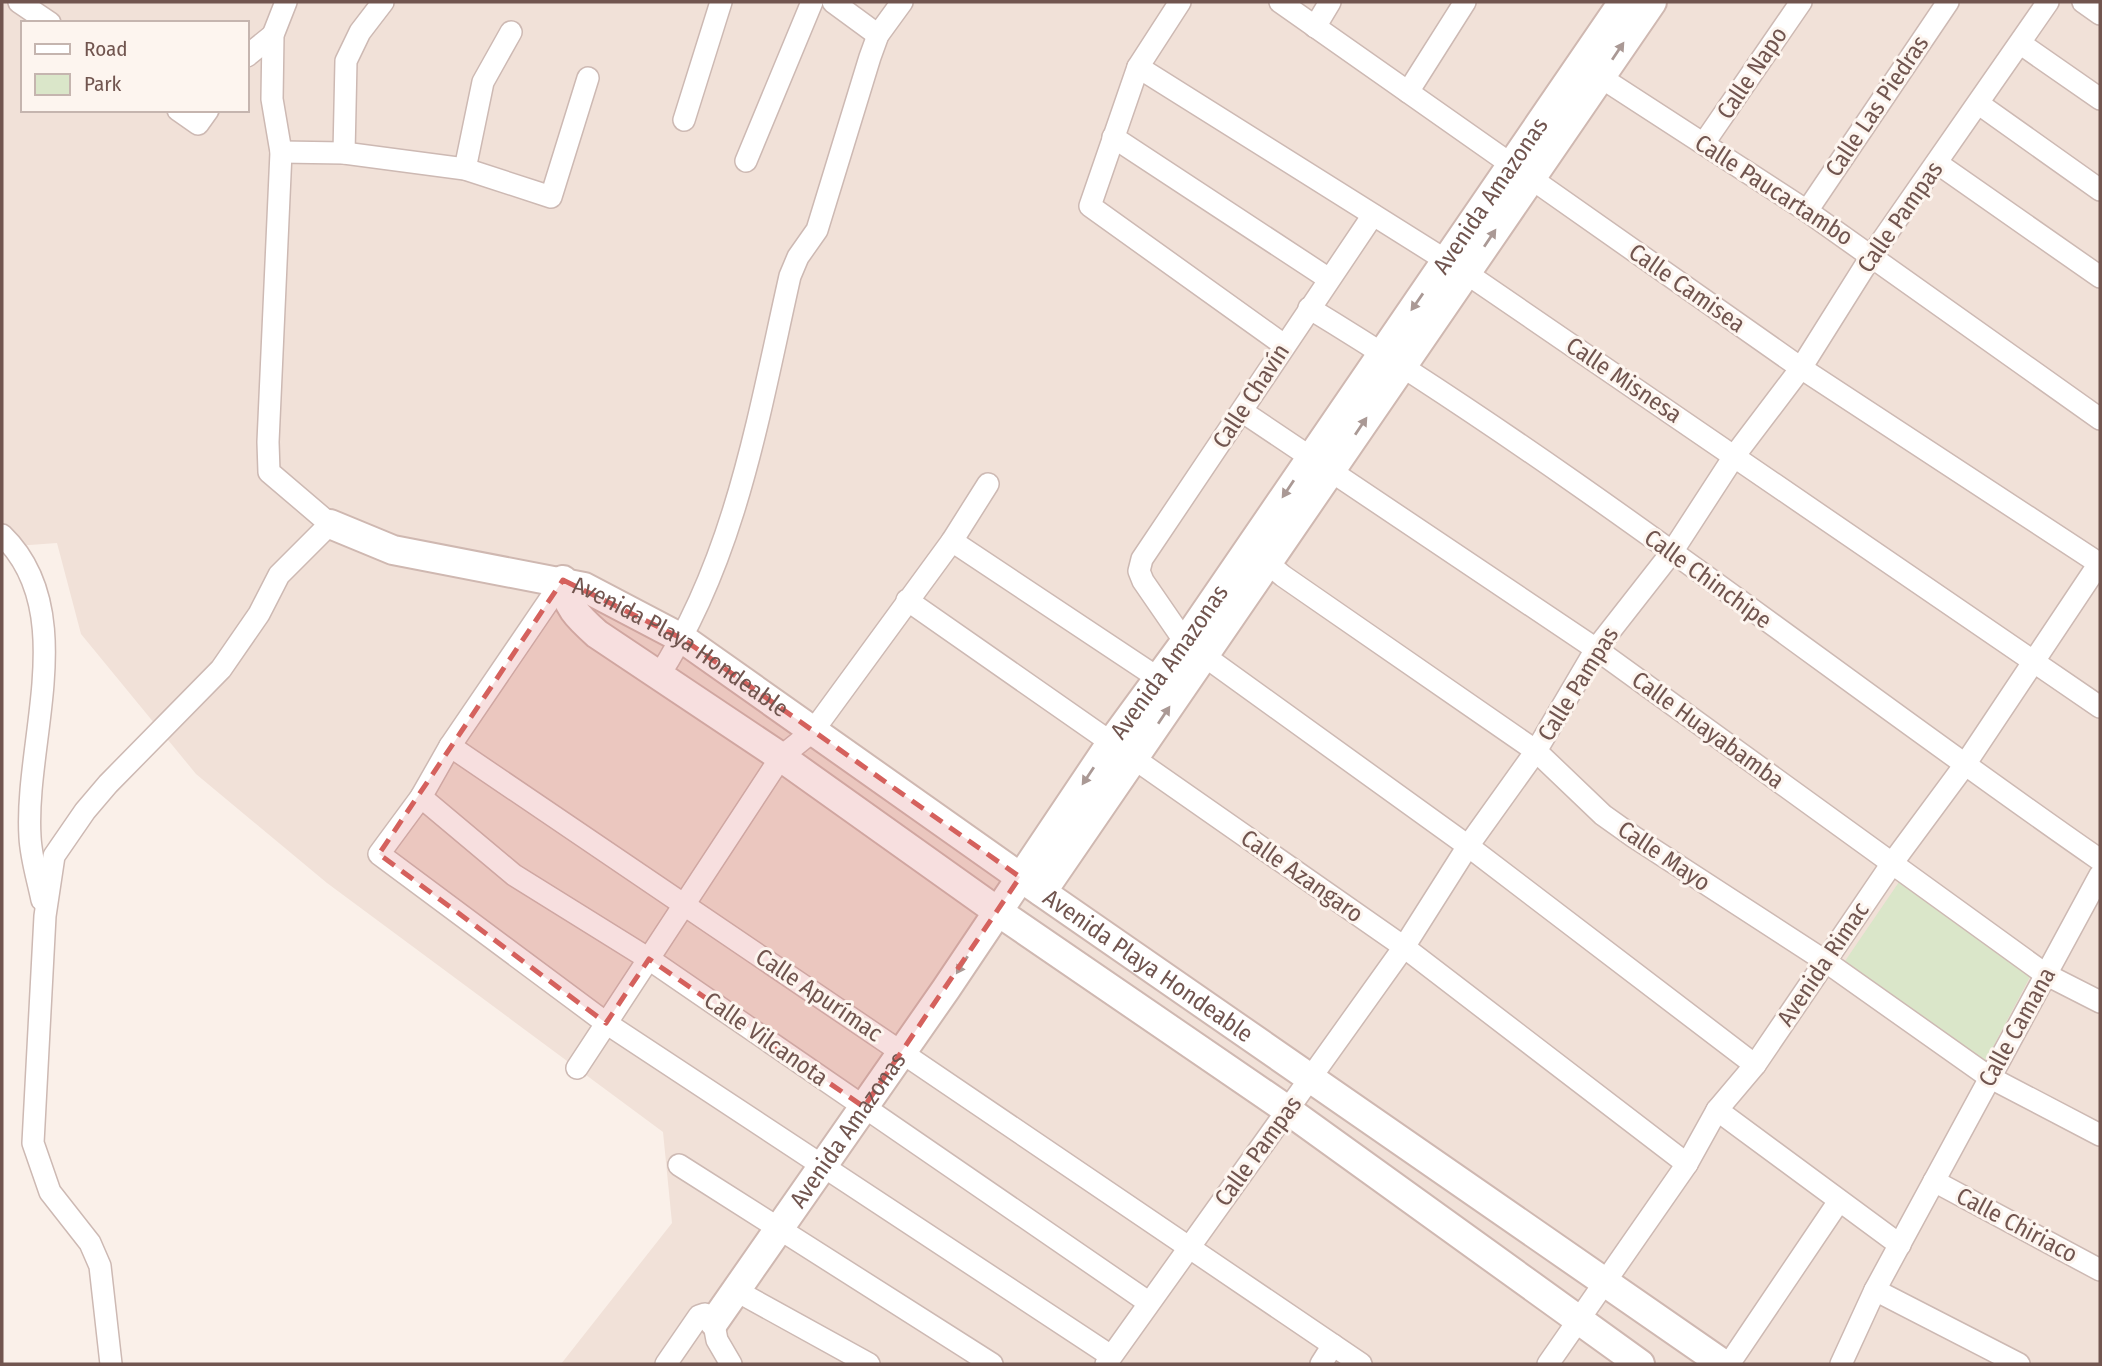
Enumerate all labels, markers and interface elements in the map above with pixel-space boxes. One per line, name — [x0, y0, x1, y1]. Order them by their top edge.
legend — [21, 21, 248, 112]
street label: Calle Napo — [1711, 22, 1793, 124]
street label: Calle Las Piedras — [1819, 30, 1935, 182]
text: Road — [84, 36, 128, 62]
one-way arrow — [1611, 41, 1624, 60]
text: Park — [84, 71, 122, 97]
street label: Avenida Amazonas — [1427, 112, 1554, 279]
street label: Calle Paucartambo — [1690, 129, 1858, 251]
street label: Calle Pampas — [1851, 156, 1949, 278]
one-way arrow — [1483, 229, 1497, 247]
street label: Calle Camisea — [1624, 238, 1750, 338]
one-way arrow — [1410, 293, 1424, 311]
street label: Calle Misnesa — [1561, 331, 1687, 429]
street label: Calle Chavín — [1207, 339, 1295, 453]
one-way arrow — [1354, 417, 1368, 435]
one-way arrow — [1281, 480, 1295, 498]
street label: Calle Chinchipe — [1639, 523, 1777, 635]
street label: Avenida Playa Hondeable — [570, 571, 794, 723]
street label: Avenida Amazonas — [1105, 579, 1234, 745]
street label: Calle Pampas — [1532, 622, 1624, 746]
street label: Calle Huayabamba — [1626, 665, 1790, 795]
one-way arrow — [1157, 705, 1170, 725]
one-way arrow — [1082, 767, 1095, 786]
street label: Calle Mayo — [1613, 815, 1715, 897]
street label: Calle Azangaro — [1236, 824, 1368, 928]
street label: Avenida Playa Hondeable — [1038, 883, 1258, 1048]
street label: Avenida Rimac — [1771, 897, 1875, 1031]
street label: Calle Apurímac — [750, 942, 888, 1048]
one-way arrow — [955, 956, 968, 975]
street label: Calle Camana — [1973, 963, 2061, 1091]
street label: Calle Vilcanota — [699, 986, 833, 1092]
street label: Avenida Amazonas — [784, 1047, 912, 1213]
street label: Calle Pampas — [1209, 1090, 1307, 1212]
street label: Calle Chiriaco — [1952, 1181, 2082, 1269]

